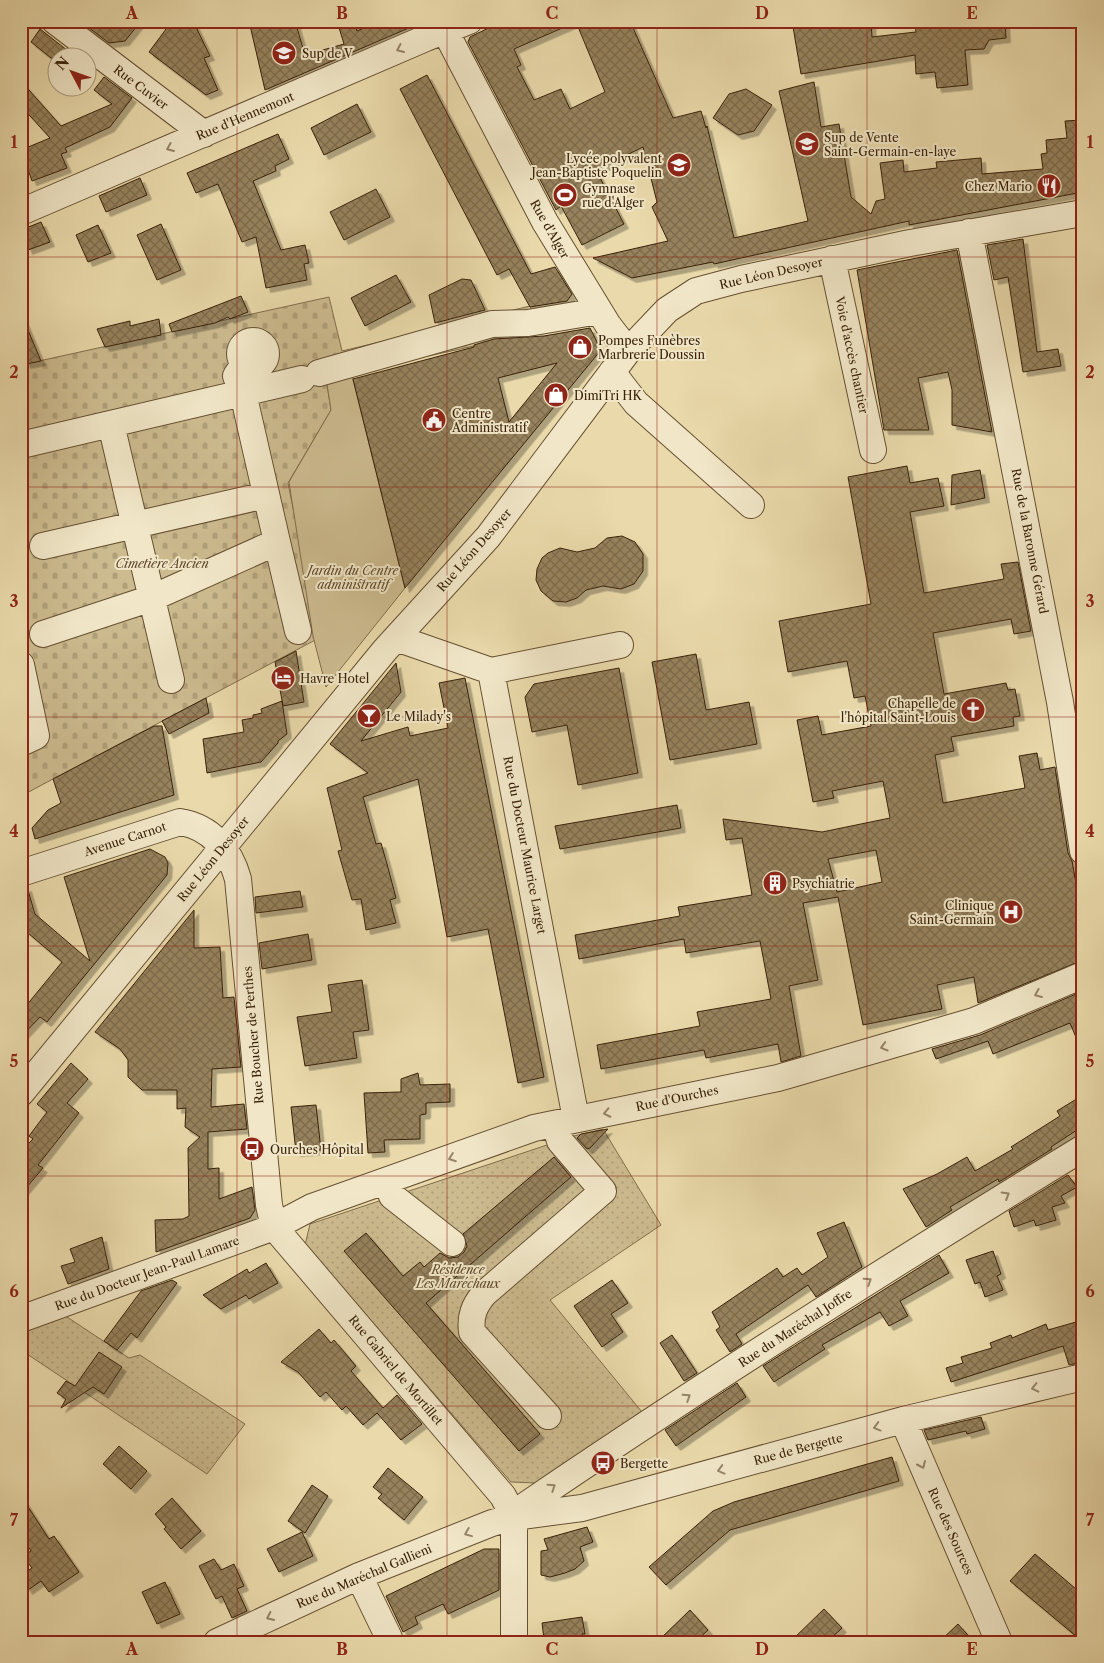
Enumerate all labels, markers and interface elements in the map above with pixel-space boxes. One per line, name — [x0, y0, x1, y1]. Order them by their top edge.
text: A — [125, 3, 139, 23]
text: B — [336, 3, 348, 23]
text: C — [546, 3, 558, 23]
text: D — [755, 3, 769, 23]
text: E — [966, 3, 978, 23]
school or university icon: Sup de V — [271, 40, 297, 66]
one-way arrow — [396, 43, 405, 54]
place label: Sup de V — [302, 46, 353, 61]
north arrow — [48, 48, 98, 98]
text: N — [51, 53, 73, 74]
street label: Rue Cuvier — [111, 62, 171, 112]
street label: Rue d'Hennemont — [194, 88, 297, 143]
place label: Sup de Vente Saint-Germain-en-laye — [824, 130, 957, 159]
school or university icon: Sup de Vente Saint-Germain-en-laye — [794, 131, 820, 157]
text: 1 — [10, 132, 18, 152]
text: 1 — [1086, 132, 1094, 152]
one-way arrow — [166, 142, 175, 153]
place label: Lycée polyvalent Jean-Baptiste Poquelin — [530, 151, 663, 180]
school or university icon: Lycée polyvalent Jean-Baptiste Poquelin — [666, 152, 692, 178]
restaurant icon: Chez Mario — [1036, 173, 1062, 199]
place label: Chez Mario — [965, 179, 1032, 194]
place label: Gymnase rue d'Alger — [582, 181, 644, 210]
sports icon: Gymnase rue d'Alger — [552, 182, 578, 208]
street label: Rue d'Alger — [527, 197, 573, 261]
street label: Rue Léon Desoyer — [718, 254, 824, 292]
street label: Voie d'accès chantier — [832, 294, 872, 415]
place label: Pompes Funèbres Marbrerie Doussin — [598, 333, 705, 362]
shop icon: Pompes Funèbres Marbrerie Doussin — [567, 334, 593, 360]
text: 2 — [9, 362, 19, 382]
text: 2 — [1085, 362, 1095, 382]
shop icon: DimiTri HK — [543, 382, 569, 408]
place label: DimiTri HK — [574, 388, 643, 403]
place label: Centre Administratif — [451, 406, 529, 435]
public building icon: Centre Administratif — [421, 407, 447, 433]
street label: Rue de la Baronne Gérard — [1009, 467, 1052, 616]
street label: Rue Léon Desoyer — [434, 505, 514, 595]
park label: Cimetière Ancien — [115, 556, 209, 571]
park label: Jardin du Centre administratif — [304, 563, 400, 592]
text: 3 — [9, 591, 19, 611]
text: 3 — [1085, 591, 1095, 611]
hotel icon: Havre Hotel — [270, 665, 296, 691]
place label: Havre Hotel — [300, 671, 370, 686]
place label: Chapelle de l'hôpital Saint-Louis — [841, 696, 956, 725]
church icon: Chapelle de l'hôpital Saint-Louis — [960, 697, 986, 723]
bar icon: Le Milady's — [356, 703, 382, 729]
place label: Le Milady's — [386, 709, 451, 724]
street label: Rue du Docteur Maurice Larget — [500, 755, 550, 936]
street label: Rue Léon Desoyer — [174, 813, 252, 905]
street label: Avenue Carnot — [81, 818, 169, 860]
text: 4 — [9, 821, 19, 841]
text: 4 — [1085, 821, 1095, 841]
building icon: Psychiatrie — [762, 870, 788, 896]
place label: Psychiatrie — [792, 876, 855, 891]
place label: Clinique Saint-Germain — [910, 898, 994, 927]
hospital icon: Clinique Saint-Germain — [998, 899, 1024, 925]
street label: Rue Boucher de Perthes — [240, 966, 266, 1104]
one-way arrow — [1034, 987, 1043, 998]
one-way arrow — [881, 1041, 889, 1051]
text: 5 — [10, 1051, 19, 1071]
text: 5 — [1086, 1051, 1095, 1071]
street label: Rue d'Ourches — [634, 1082, 720, 1114]
one-way arrow — [603, 1107, 612, 1118]
bus stop icon: Ourches Hôpital — [239, 1136, 265, 1162]
place label: Ourches Hôpital — [270, 1142, 364, 1157]
one-way arrow — [448, 1152, 457, 1162]
one-way arrow — [1000, 1191, 1009, 1201]
street label: Rue du Docteur Jean-Paul Lamare — [53, 1232, 242, 1313]
park label: Résidence Les Maréchaux — [415, 1262, 501, 1291]
one-way arrow — [862, 1278, 872, 1287]
text: 6 — [9, 1281, 19, 1301]
text: 6 — [1085, 1281, 1095, 1301]
street label: Rue du Maréchal Joffre — [736, 1286, 855, 1370]
street label: Rue Gabriel de Mortillet — [346, 1312, 447, 1429]
one-way arrow — [1031, 1382, 1040, 1393]
one-way arrow — [682, 1394, 691, 1404]
one-way arrow — [873, 1421, 882, 1432]
street label: Rue de Bergette — [752, 1430, 844, 1468]
bus stop icon: Bergette — [590, 1450, 616, 1476]
place label: Bergette — [620, 1456, 669, 1471]
one-way arrow — [916, 1460, 927, 1469]
one-way arrow — [716, 1464, 725, 1475]
one-way arrow — [546, 1484, 556, 1493]
street label: Rue des Sources — [925, 1485, 977, 1577]
text: 7 — [10, 1510, 19, 1530]
text: 7 — [1086, 1510, 1095, 1530]
one-way arrow — [464, 1526, 473, 1537]
street label: Rue du Maréchal Gallieni — [294, 1541, 434, 1611]
one-way arrow — [266, 1611, 275, 1621]
text: A — [125, 1639, 139, 1659]
text: B — [336, 1639, 348, 1659]
text: C — [546, 1639, 558, 1659]
text: D — [755, 1639, 769, 1659]
text: E — [966, 1639, 978, 1659]

